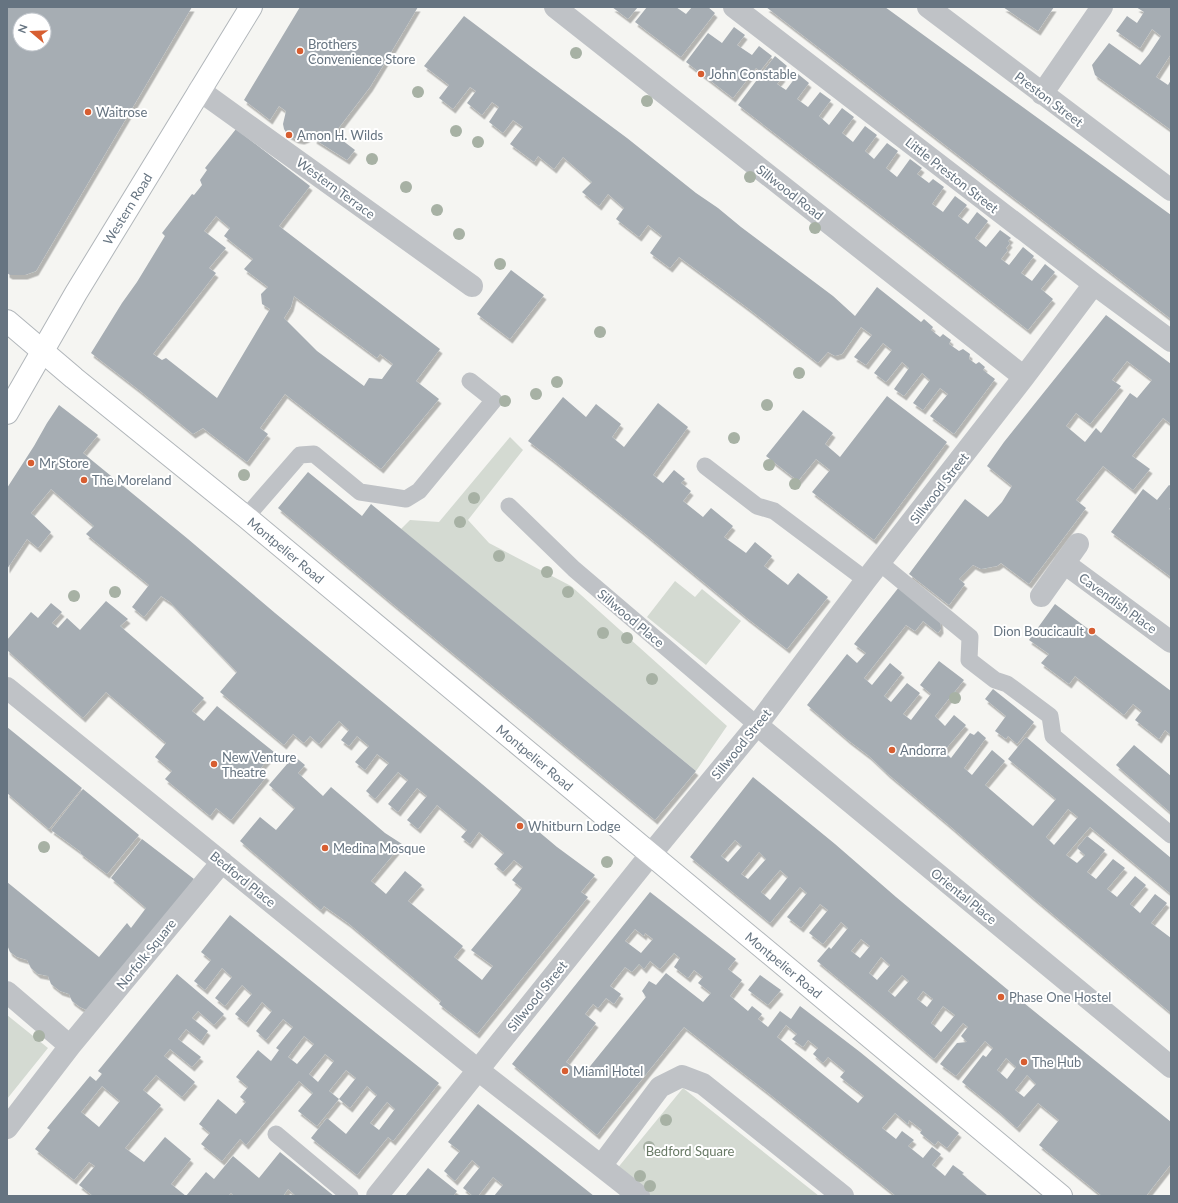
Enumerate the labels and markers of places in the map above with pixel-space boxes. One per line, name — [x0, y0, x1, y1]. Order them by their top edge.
place label: Brothers Convenience Store — [308, 36, 415, 67]
marker: Brothers Convenience Store — [295, 46, 305, 56]
place label: John Constable — [709, 66, 797, 82]
marker: John Constable — [696, 69, 706, 79]
place label: Waitrose — [96, 104, 147, 120]
marker: Waitrose — [83, 107, 93, 117]
place label: Amon H. Wilds — [297, 127, 383, 143]
marker: Amon H. Wilds — [284, 130, 294, 140]
place label: Mr Store — [39, 455, 89, 471]
marker: Mr Store — [26, 458, 36, 468]
place label: The Moreland — [92, 472, 172, 488]
marker: The Moreland — [79, 475, 89, 485]
place label: Dion Boucicault — [993, 623, 1084, 639]
marker: Dion Boucicault — [1087, 626, 1097, 636]
place label: Andorra — [900, 742, 947, 758]
marker: Andorra — [887, 745, 897, 755]
place label: New Venture Theatre — [222, 749, 297, 780]
marker: New Venture Theatre — [209, 759, 219, 769]
place label: Whitburn Lodge — [528, 818, 621, 834]
marker: Whitburn Lodge — [515, 821, 525, 831]
place label: Medina Mosque — [333, 840, 426, 856]
marker: Medina Mosque — [320, 843, 330, 853]
place label: Phase One Hostel — [1009, 989, 1111, 1005]
marker: Phase One Hostel — [996, 992, 1006, 1002]
place label: The Hub — [1032, 1054, 1081, 1070]
marker: The Hub — [1019, 1057, 1029, 1067]
place label: Miami Hotel — [573, 1063, 643, 1079]
marker: Miami Hotel — [560, 1066, 570, 1076]

